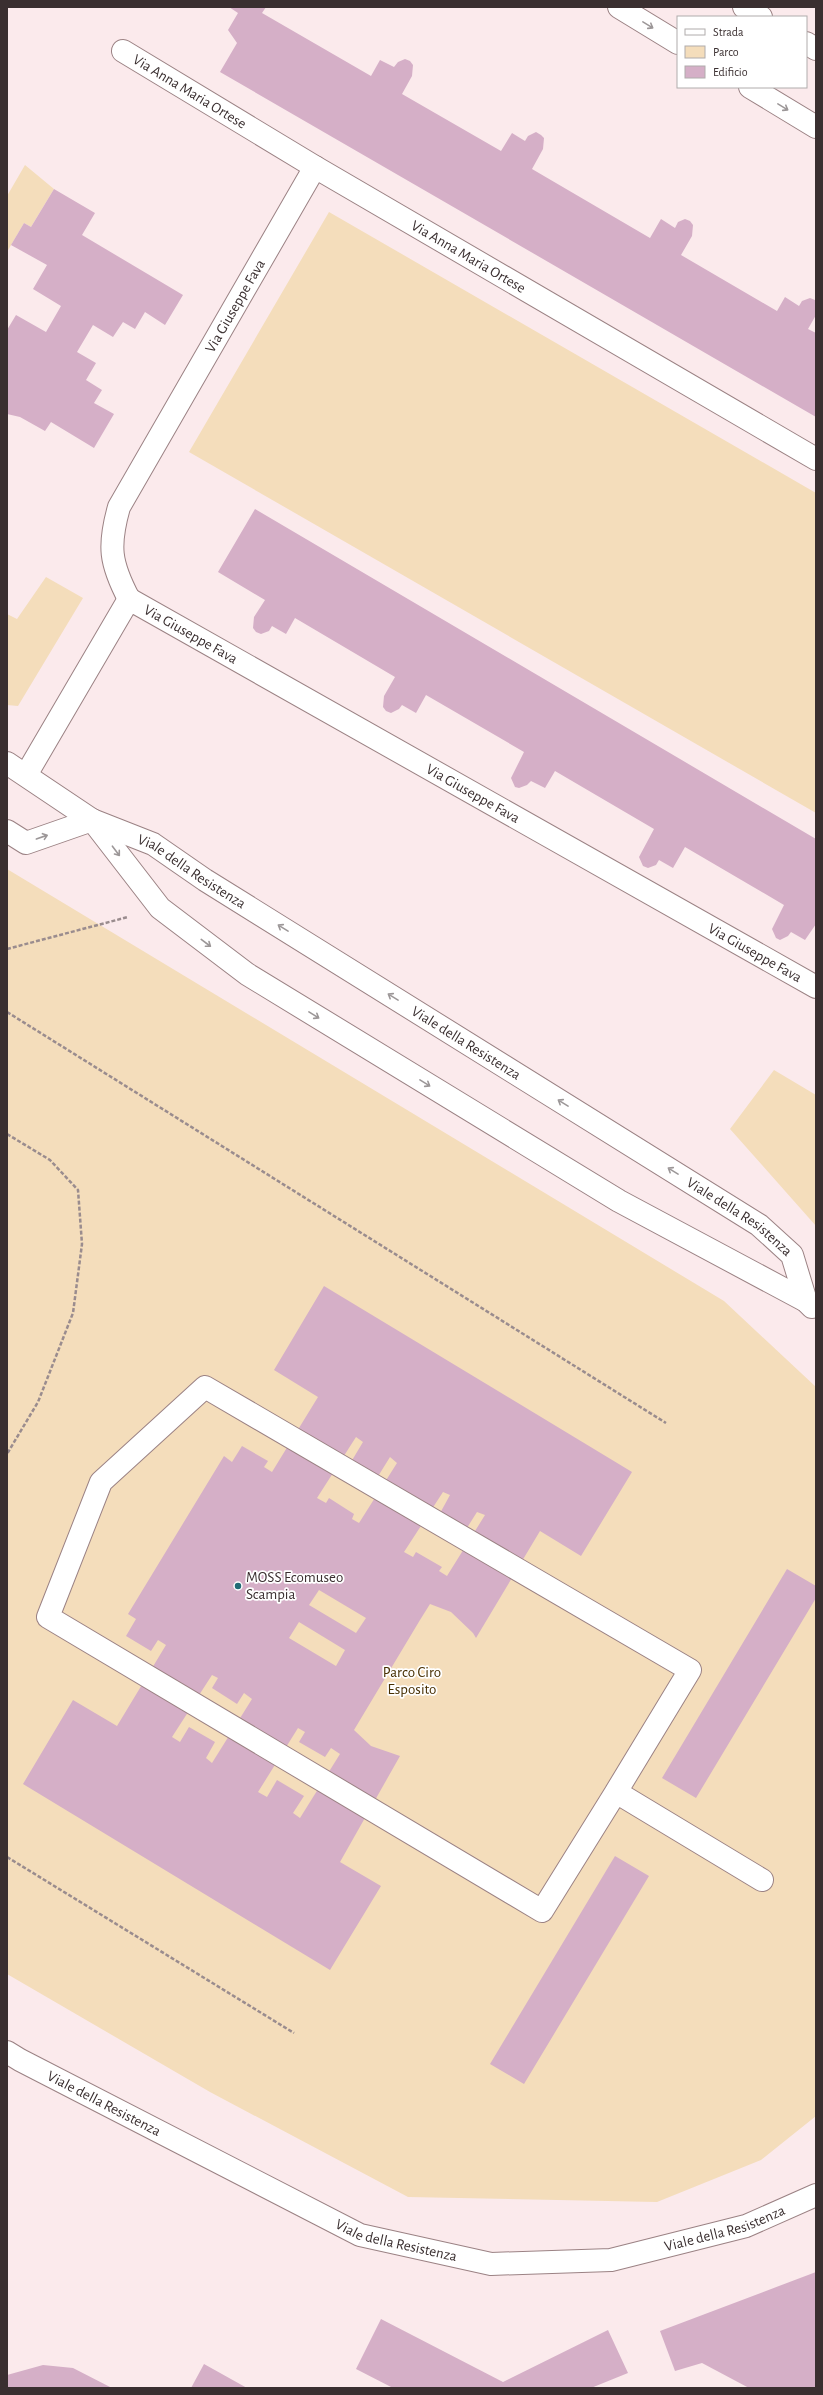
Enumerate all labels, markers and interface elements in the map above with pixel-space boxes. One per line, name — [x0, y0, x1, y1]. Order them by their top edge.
legend — [677, 16, 807, 88]
one-way arrow — [642, 21, 653, 29]
text: Strada — [713, 26, 744, 38]
text: Parco — [713, 46, 739, 58]
street label: Via Anna Maria Ortese — [130, 52, 249, 132]
text: Edificio — [713, 66, 748, 78]
one-way arrow — [777, 104, 789, 112]
street label: Via Anna Maria Ortese — [408, 218, 528, 296]
street label: Via Giuseppe Fava — [203, 257, 268, 355]
street label: Via Giuseppe Fava — [141, 602, 240, 667]
street label: Via Giuseppe Fava — [423, 761, 522, 826]
street label: Viale della Resistenza — [135, 832, 248, 911]
one-way arrow — [35, 833, 47, 841]
one-way arrow — [112, 846, 120, 857]
street label: Via Giuseppe Fava — [706, 921, 804, 985]
one-way arrow — [277, 924, 289, 932]
one-way arrow — [200, 939, 211, 947]
one-way arrow — [388, 993, 399, 1001]
street label: Viale della Resistenza — [409, 1004, 523, 1083]
one-way arrow — [308, 1011, 320, 1019]
one-way arrow — [419, 1079, 431, 1087]
one-way arrow — [557, 1098, 569, 1106]
one-way arrow — [667, 1167, 679, 1175]
street label: Viale della Resistenza — [684, 1175, 795, 1259]
place label: MOSS Ecomuseo Scampia — [246, 1570, 343, 1602]
marker: MOSS Ecomuseo Scampia — [233, 1581, 243, 1591]
park label: Parco Ciro Esposito — [383, 1665, 441, 1697]
street label: Viale della Resistenza — [45, 2068, 163, 2139]
street label: Viale della Resistenza — [663, 2203, 787, 2254]
street label: Viale della Resistenza — [333, 2217, 458, 2264]

